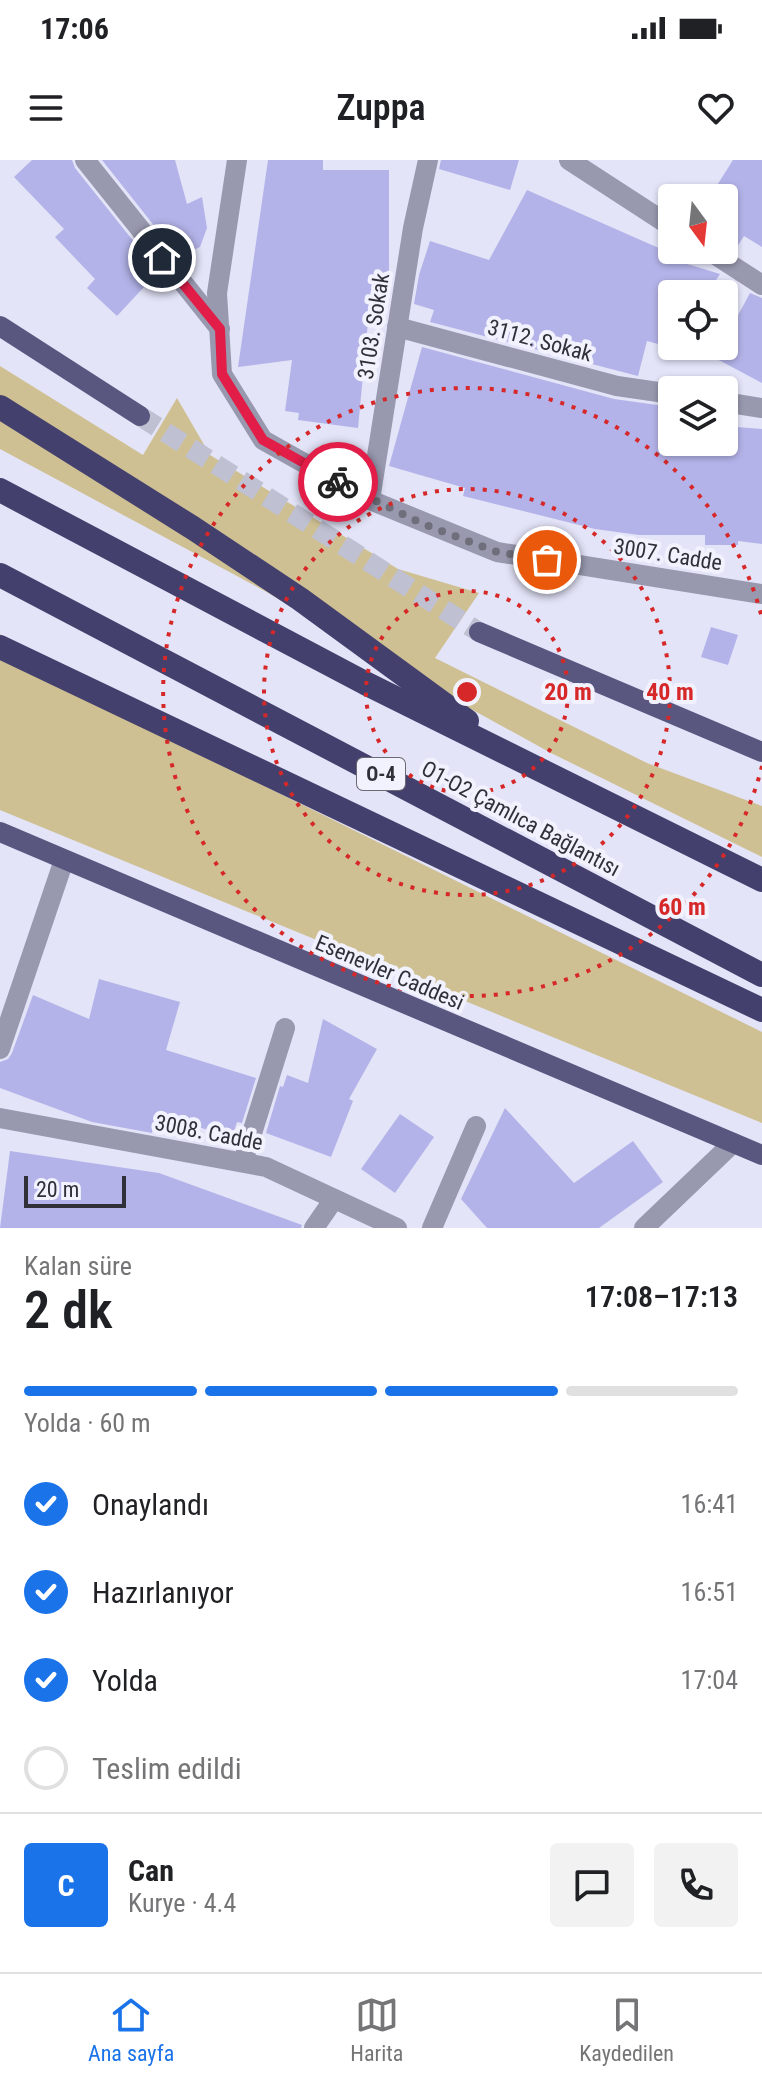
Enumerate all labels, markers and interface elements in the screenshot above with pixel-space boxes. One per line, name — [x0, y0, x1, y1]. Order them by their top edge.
text: 17:06 — [40, 11, 109, 46]
icon: menu — [24, 86, 68, 130]
icon: heart — [694, 86, 738, 130]
text: Zuppa — [337, 87, 425, 129]
north arrow — [658, 184, 738, 264]
map controls — [658, 184, 738, 456]
pin — [128, 224, 196, 292]
icon: home — [140, 236, 184, 280]
street label: 3103. Sokak — [353, 271, 394, 381]
button: locate — [658, 280, 738, 360]
street label: 3112. Sokak — [485, 315, 595, 366]
button: layers — [658, 376, 738, 456]
courier — [298, 442, 378, 522]
icon: bike — [316, 460, 360, 504]
pin — [513, 526, 581, 594]
street label: 3007. Cadde — [612, 534, 724, 575]
icon: bag — [525, 538, 569, 582]
centre of rings — [453, 678, 481, 706]
text: 20 m — [544, 678, 592, 706]
text: 40 m — [646, 678, 694, 706]
street label: O1-O2 Çamlıca Bağlantısı — [417, 756, 624, 881]
road number: O-4 — [357, 758, 405, 790]
text: 60 m — [658, 893, 706, 921]
street label: Esenevler Caddesi — [312, 930, 468, 1015]
street label: 3008. Cadde — [153, 1110, 265, 1155]
scale bar — [24, 1172, 126, 1208]
text: 20 m — [36, 1177, 79, 1202]
text: Kalan süre — [24, 1251, 132, 1281]
text: 17:08–17:13 — [585, 1279, 738, 1314]
text: 2 dk — [24, 1280, 112, 1341]
text: Yolda · 60 m — [24, 1408, 151, 1438]
icon: check — [24, 1482, 68, 1526]
text: Onaylandı — [92, 1487, 209, 1522]
text: 16:41 — [681, 1489, 738, 1519]
icon: check — [24, 1570, 68, 1614]
text: Hazırlanıyor — [92, 1575, 234, 1610]
text: 16:51 — [681, 1577, 738, 1607]
icon: check — [24, 1658, 68, 1702]
text: Yolda — [92, 1663, 158, 1698]
text: 17:04 — [681, 1665, 738, 1695]
text: Teslim edildi — [92, 1751, 242, 1786]
button: chat — [550, 1843, 634, 1927]
button: phone — [654, 1843, 738, 1927]
text: Can — [128, 1853, 174, 1888]
text: C — [57, 1868, 75, 1903]
text: Kurye · 4.4 — [128, 1888, 236, 1918]
tab: Ana sayfa — [88, 1993, 174, 2066]
tab: Harita — [350, 1993, 403, 2066]
tab: Kaydedilen — [579, 1993, 674, 2066]

